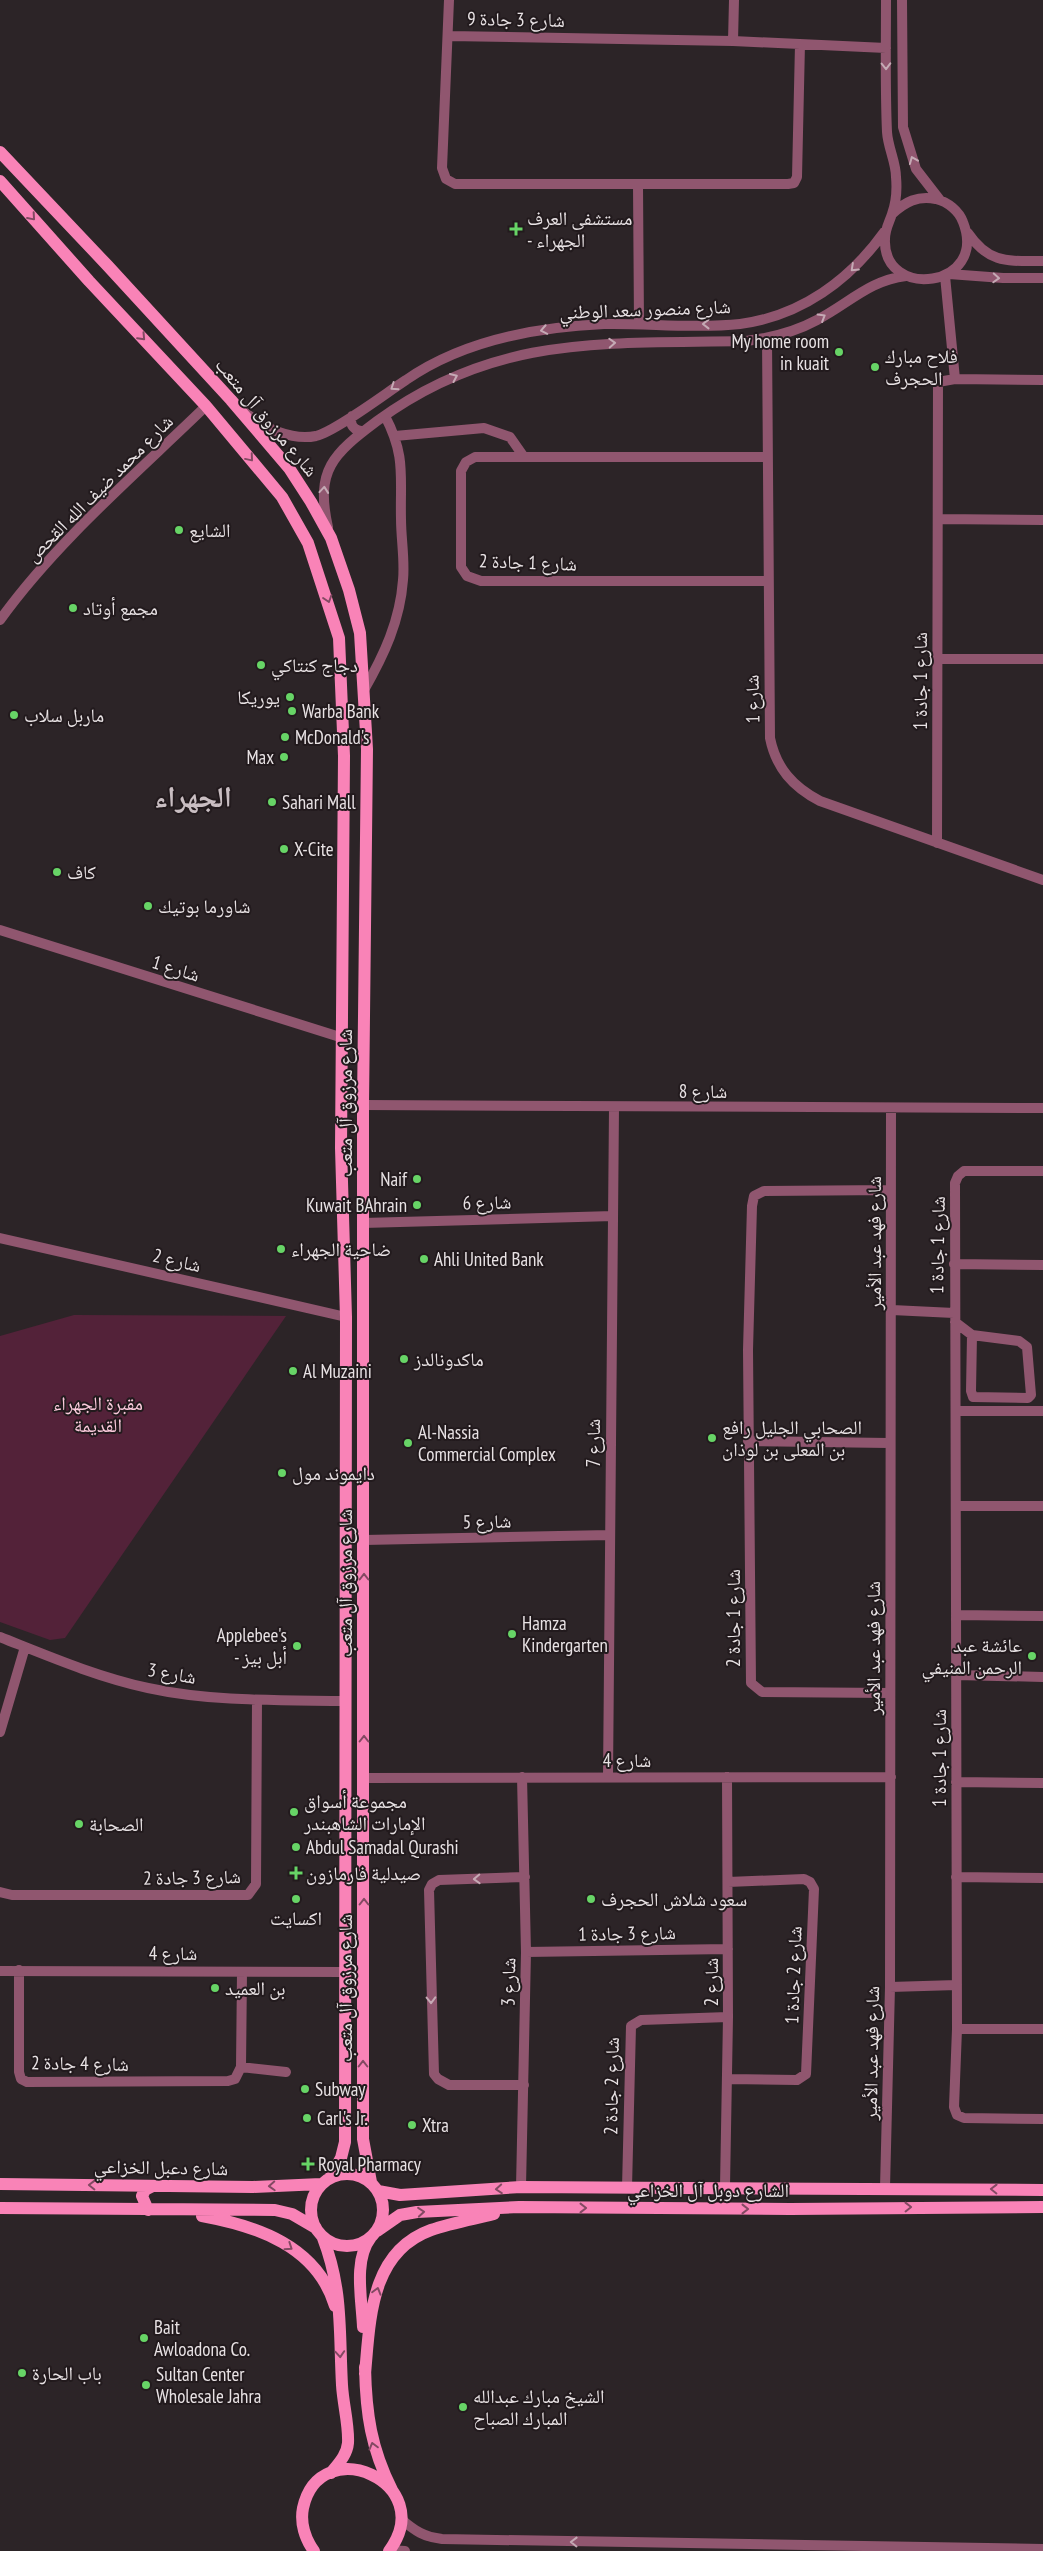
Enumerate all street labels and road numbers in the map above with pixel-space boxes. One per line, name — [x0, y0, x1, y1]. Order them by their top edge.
street label: شارع 3 جادة 9 — [467, 6, 565, 32]
street label: شارع منصور سعد الوطني — [559, 294, 731, 328]
street label: شارع مرزوق آل متعب — [210, 353, 324, 481]
street label: شارع محمد ضيف الله القحص — [20, 409, 178, 567]
street label: شارع 1 جادة 2 — [479, 548, 577, 576]
street label: شارع 1 جادة 1 — [908, 632, 932, 730]
street label: شارع 1 — [740, 674, 764, 724]
street label: شارع 1 — [149, 949, 203, 987]
street label: شارع مرزوق آل متعب — [333, 1029, 357, 1177]
street label: شارع 8 — [679, 1079, 727, 1103]
street label: شارع فهد عبد الأمير — [862, 1176, 886, 1311]
street label: شارع 6 — [462, 1190, 512, 1214]
street label: شارع 1 جادة 1 — [924, 1196, 950, 1294]
street label: شارع 2 — [151, 1243, 203, 1277]
street label: شارع 7 — [581, 1419, 605, 1467]
street label: شارع مرزوق آل متعب — [333, 1509, 357, 1657]
street label: شارع 5 — [462, 1509, 512, 1533]
street label: شارع 1 جادة 2 — [721, 1569, 745, 1667]
street label: شارع فهد عبد الأمير — [861, 1581, 885, 1716]
street label: شارع 3 — [146, 1657, 198, 1689]
street label: شارع 1 جادة 1 — [927, 1709, 951, 1807]
street label: شارع 4 — [603, 1748, 651, 1772]
street label: شارع 3 جادة 2 — [143, 1864, 241, 1890]
street label: شارع مرزوق آل متعب — [333, 1914, 357, 2062]
street label: شارع 3 جادة 1 — [578, 1920, 676, 1946]
street label: شارع 2 جادة 1 — [779, 1926, 807, 2024]
street label: شارع 4 — [149, 1941, 197, 1965]
street label: شارع 3 — [496, 1957, 520, 2007]
street label: شارع 2 — [699, 1958, 723, 2006]
street label: شارع فهد عبد الأمير — [858, 1986, 884, 2121]
street label: شارع 2 جادة 2 — [598, 2037, 624, 2135]
street label: شارع 4 جادة 2 — [31, 2050, 129, 2076]
street label: شارع دعبل الخزاعي — [93, 2154, 228, 2184]
street label: الشارع دوبل آل الخزاعي — [627, 2178, 789, 2206]

